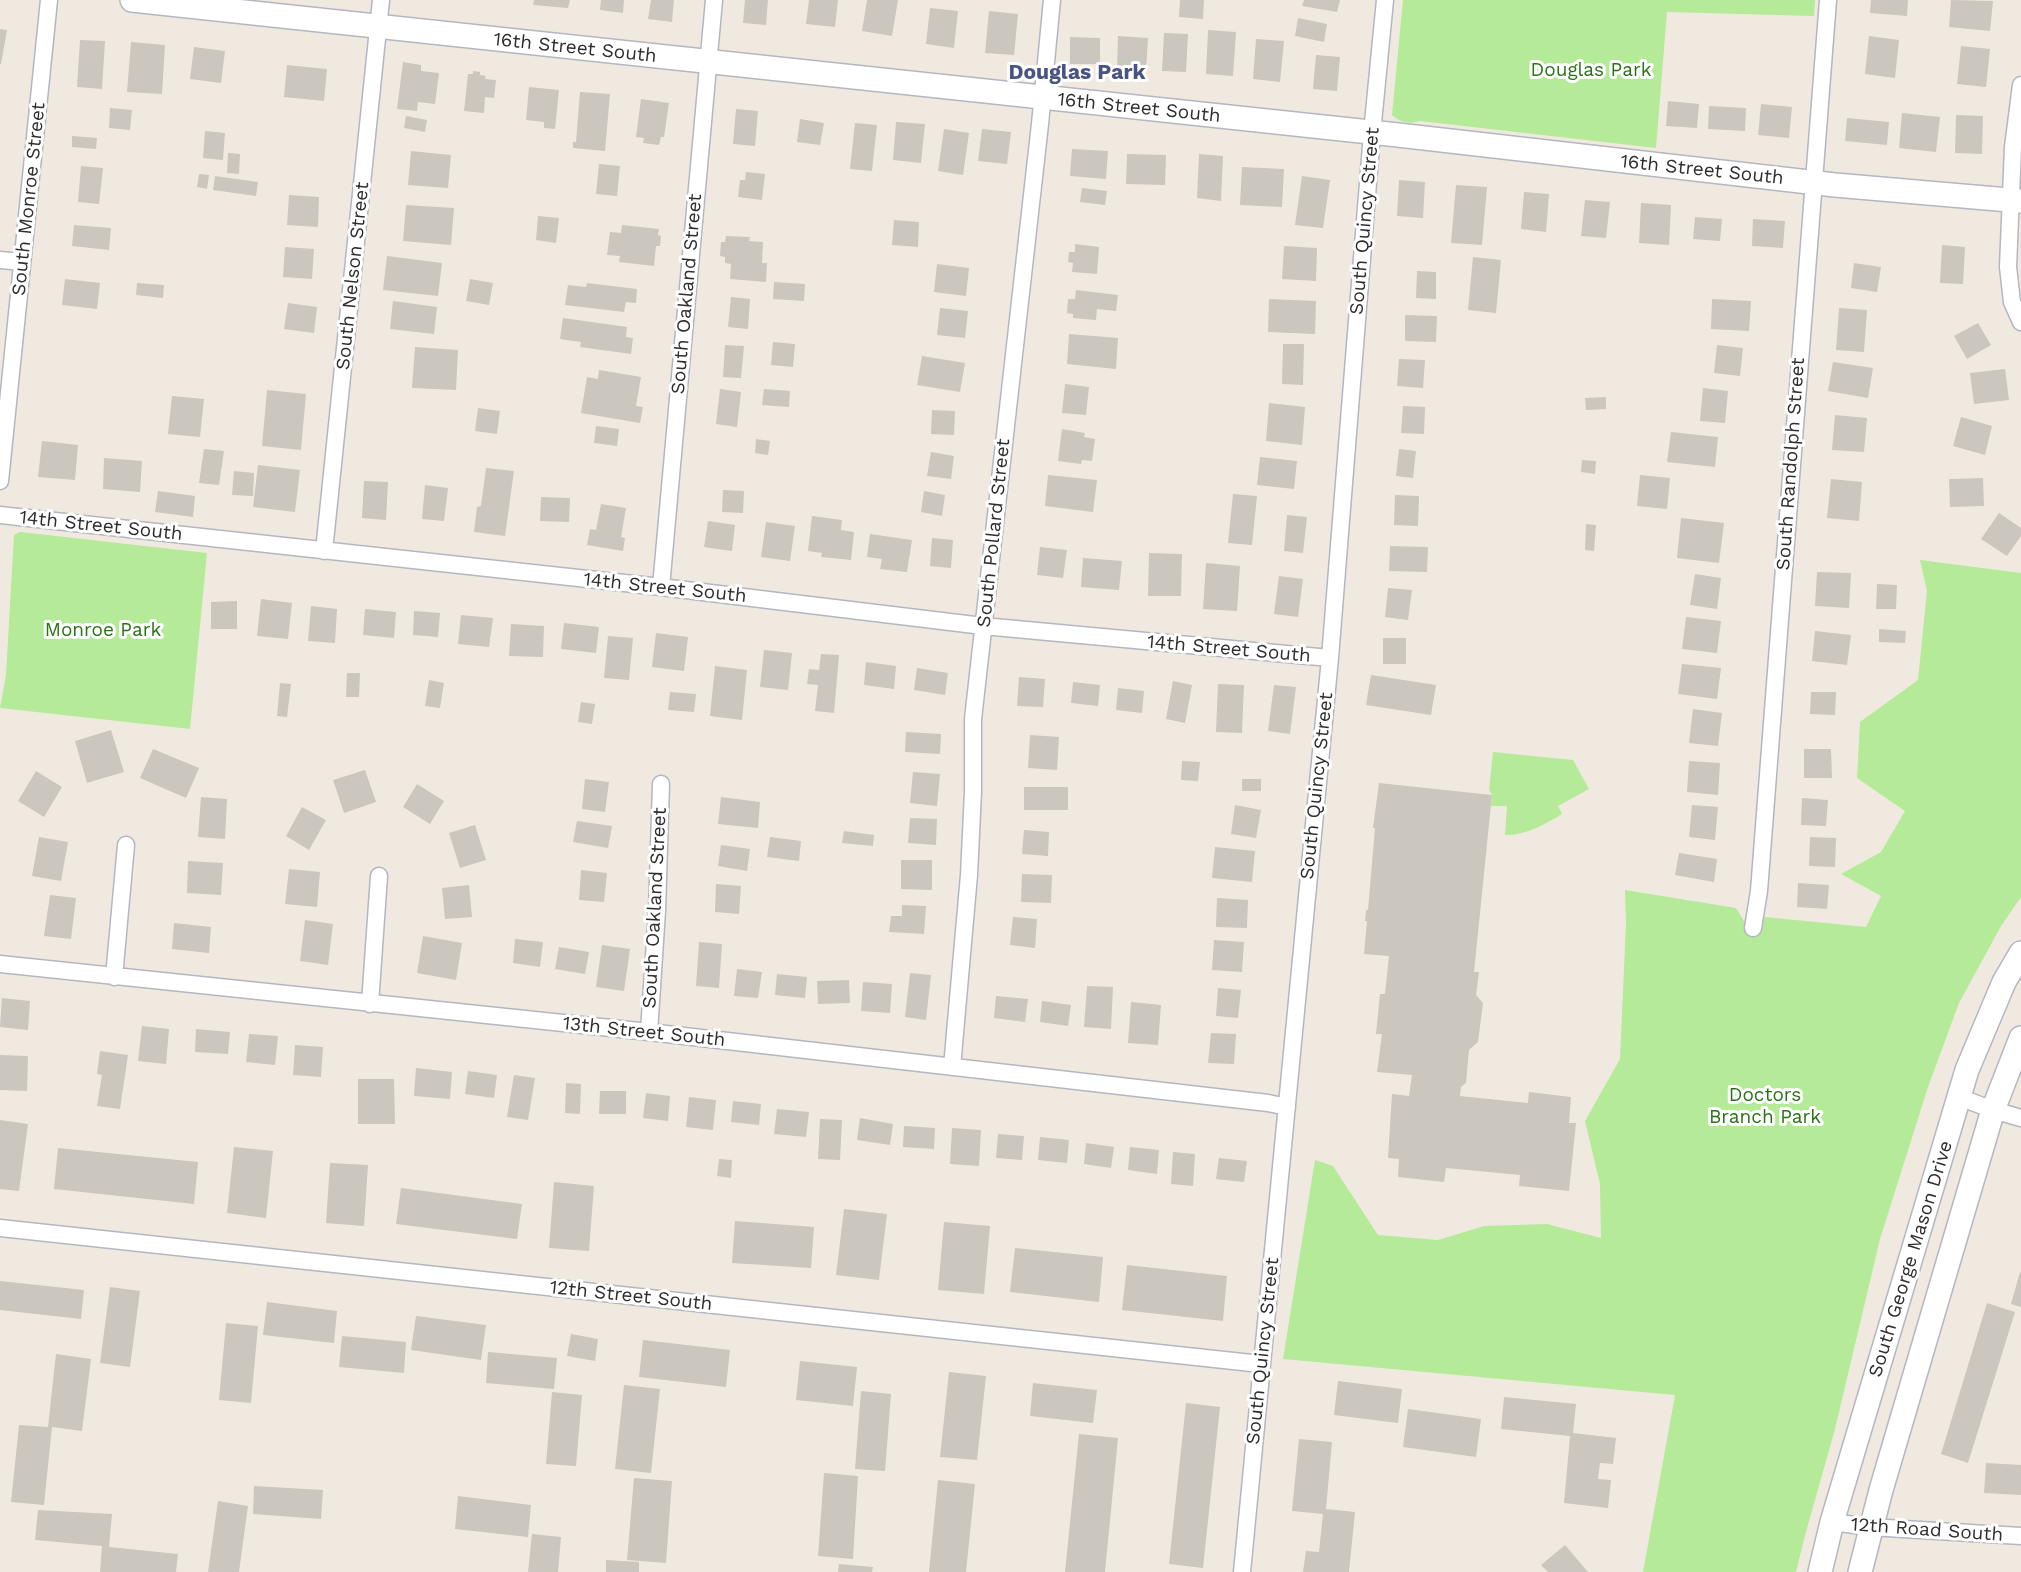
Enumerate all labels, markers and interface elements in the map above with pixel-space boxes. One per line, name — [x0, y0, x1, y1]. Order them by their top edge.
street label: 16th Street South — [492, 28, 658, 68]
park label: Douglas Park — [1531, 59, 1651, 81]
district label: Douglas Park — [1008, 60, 1146, 86]
street label: 16th Street South — [1056, 88, 1222, 128]
street label: South Monroe Street — [8, 101, 50, 297]
street label: South Quincy Street — [1345, 126, 1385, 316]
street label: 16th Street South — [1619, 150, 1785, 190]
street label: South Nelson Street — [332, 181, 374, 371]
street label: South Oakland Street — [667, 193, 707, 395]
street label: South Randolph Street — [1772, 357, 1810, 571]
street label: South Pollard Street — [973, 437, 1015, 629]
street label: 14th Street South — [18, 506, 184, 546]
street label: 14th Street South — [582, 568, 748, 608]
park label: Monroe Park — [45, 619, 161, 641]
street label: 14th Street South — [1146, 631, 1312, 667]
street label: South Quincy Street — [1296, 691, 1338, 881]
street label: South Oakland Street — [638, 807, 672, 1009]
street label: 13th Street South — [562, 1012, 726, 1052]
park label: Doctors Branch Park — [1709, 1084, 1821, 1128]
street label: South George Mason Drive — [1864, 1138, 1958, 1380]
street label: South Quincy Street — [1242, 1256, 1284, 1446]
street label: 12th Street South — [549, 1276, 713, 1316]
street label: 12th Road South — [1850, 1513, 2004, 1547]

